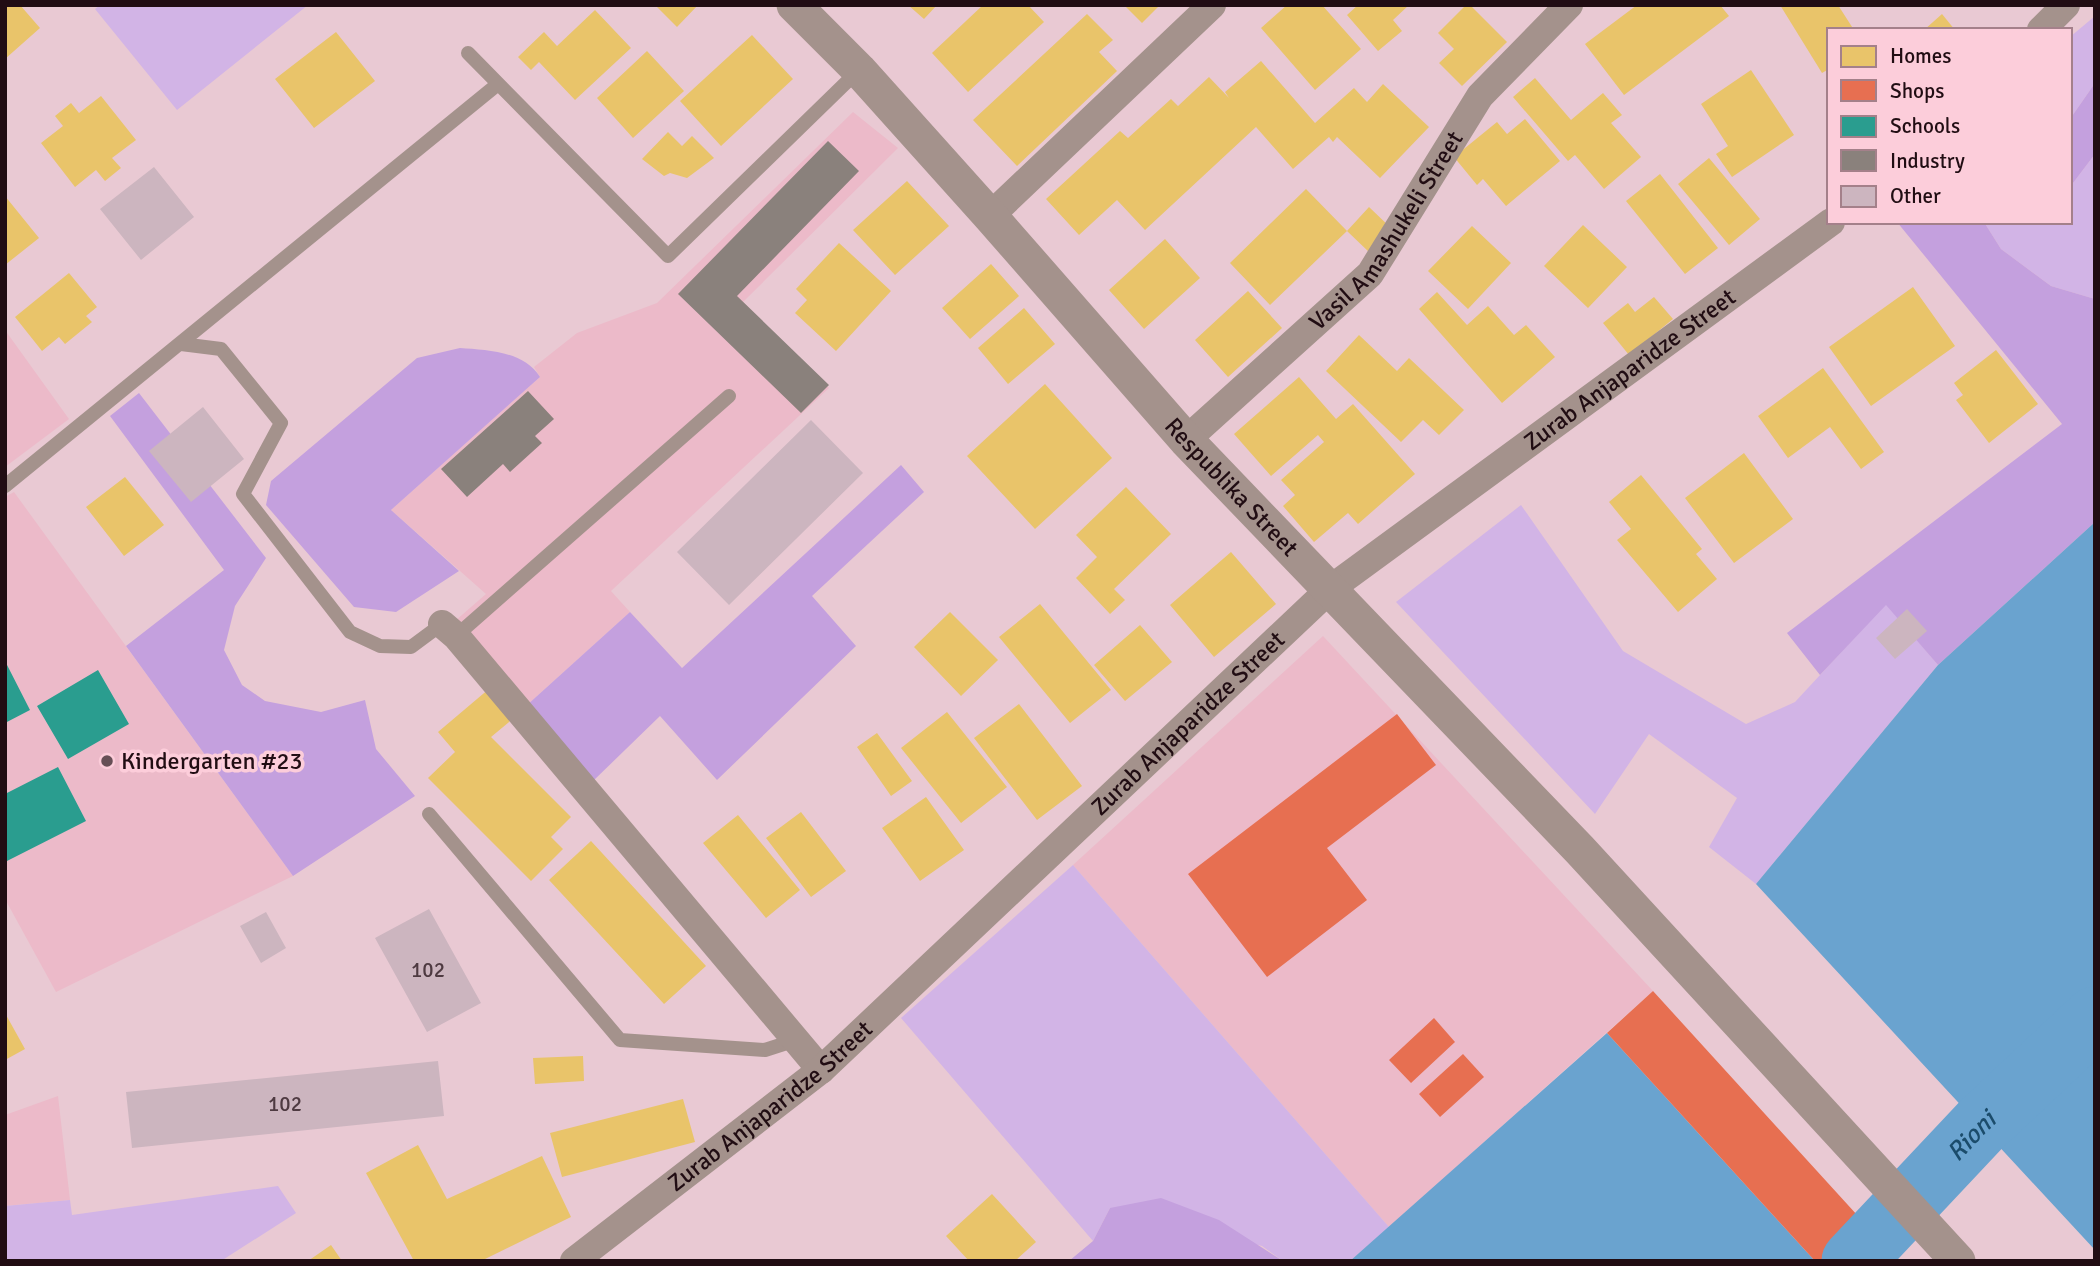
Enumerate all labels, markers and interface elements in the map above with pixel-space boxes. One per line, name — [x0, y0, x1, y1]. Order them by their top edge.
legend — [1827, 28, 2072, 224]
text: Homes — [1890, 43, 1952, 69]
text: Shops — [1890, 78, 1944, 104]
text: Schools — [1890, 113, 1960, 139]
street label: Vasil Amashukeli Street — [1303, 126, 1470, 337]
text: Industry — [1890, 148, 1965, 174]
text: Other — [1890, 183, 1941, 209]
street label: Zurab Anjaparidze Street — [1518, 282, 1741, 457]
street label: Respublika Street — [1158, 411, 1305, 563]
street label: Zurab Anjaparidze Street — [1085, 625, 1291, 822]
place label: Kindergarten #23 — [121, 746, 302, 776]
marker: Kindergarten #23 — [99, 753, 115, 769]
house number: 102 — [411, 957, 445, 983]
street label: Zurab Anjaparidze Street — [662, 1014, 879, 1198]
house number: 102 — [268, 1091, 302, 1117]
water label: Rioni — [1940, 1103, 2005, 1168]

